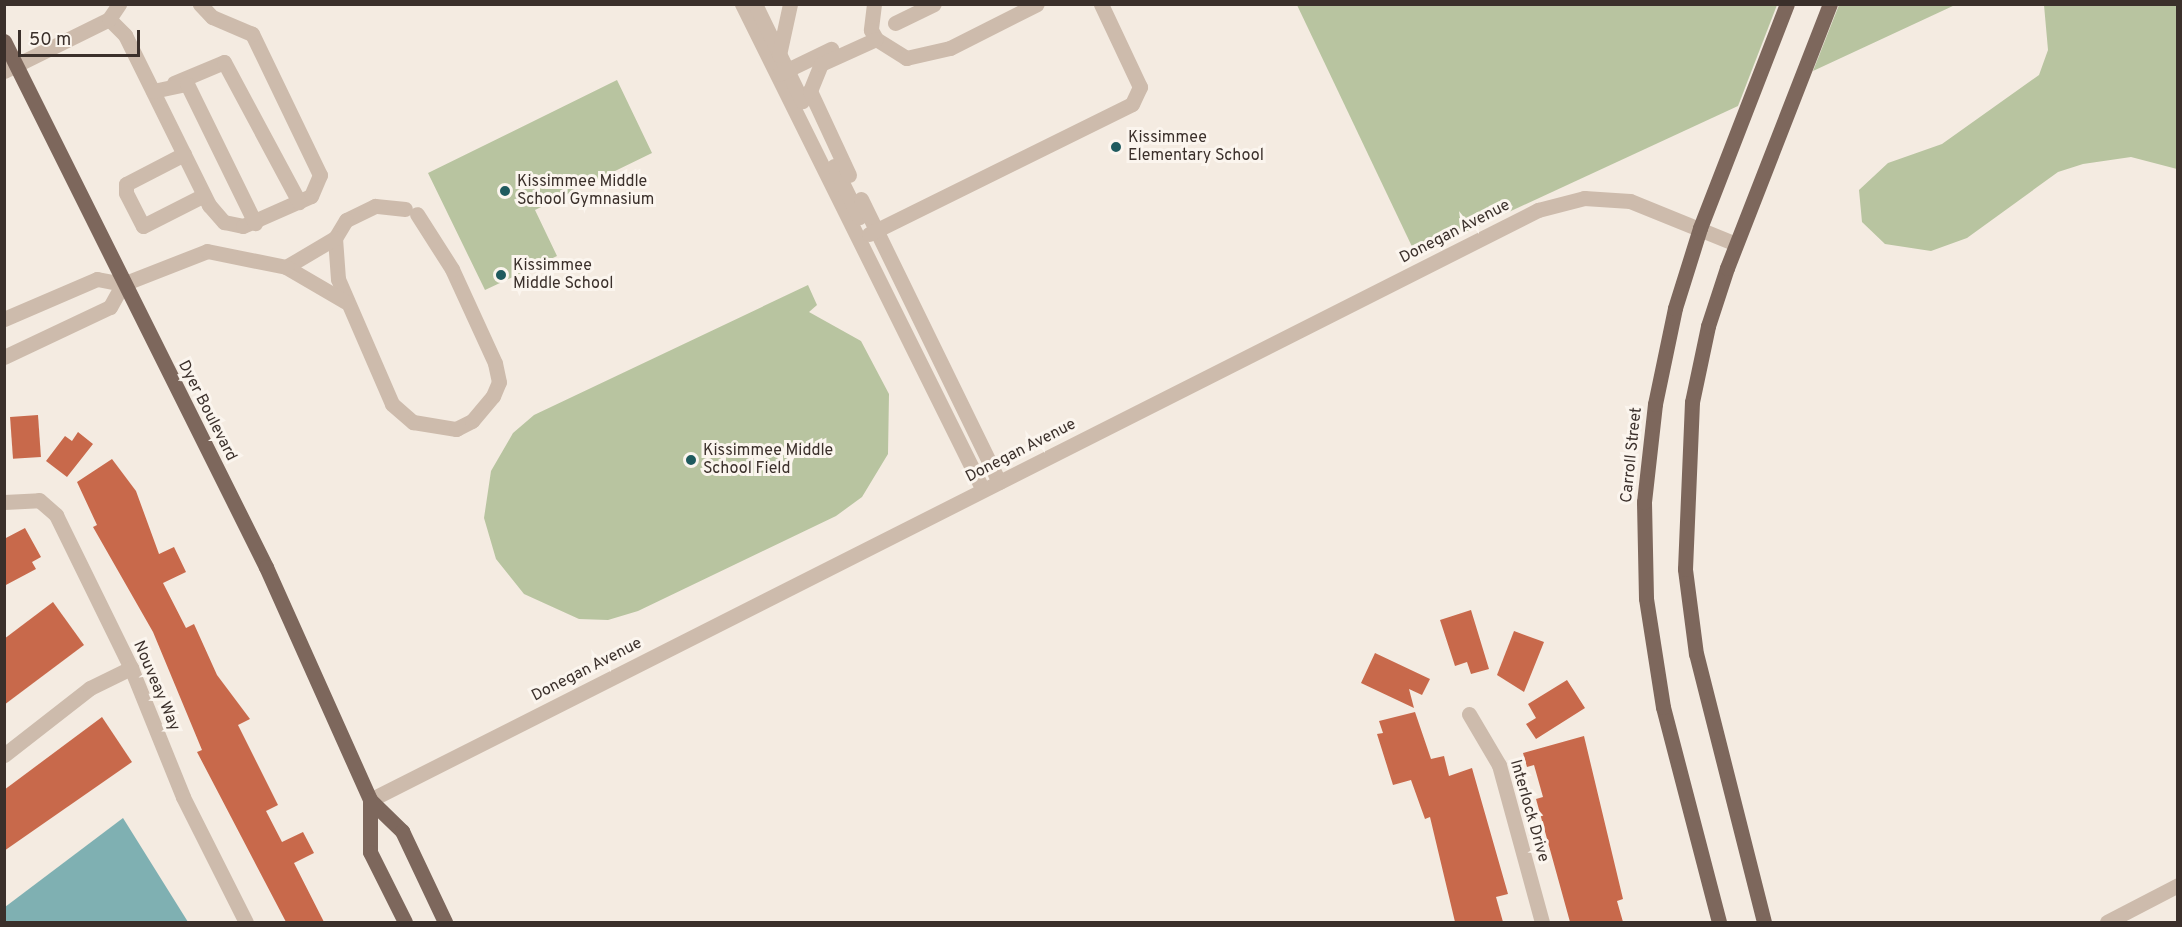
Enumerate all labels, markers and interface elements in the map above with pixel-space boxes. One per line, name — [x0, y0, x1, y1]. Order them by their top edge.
scale bar — [21, 18, 142, 56]
text: 50 m — [29, 29, 71, 52]
place label: Kissimmee Elementary School — [1128, 128, 1264, 166]
marker: Kissimmee Elementary School — [1109, 140, 1123, 154]
place label: Kissimmee Middle School Gymnasium — [517, 172, 654, 210]
marker: Kissimmee Middle School Gymnasium — [498, 184, 512, 198]
street label: Donegan Avenue — [1396, 196, 1514, 268]
place label: Kissimmee Middle School — [513, 256, 613, 294]
marker: Kissimmee Middle School — [494, 268, 508, 282]
street label: Dyer Boulevard — [173, 358, 241, 464]
street label: Carroll Street — [1617, 406, 1647, 504]
street label: Donegan Avenue — [962, 415, 1080, 487]
place label: Kissimmee Middle School Field — [703, 441, 833, 479]
marker: Kissimmee Middle School Field — [684, 453, 698, 467]
street label: Donegan Avenue — [528, 634, 646, 706]
street label: Nouveay Way — [128, 638, 184, 734]
street label: Interlock Drive — [1505, 758, 1553, 864]

